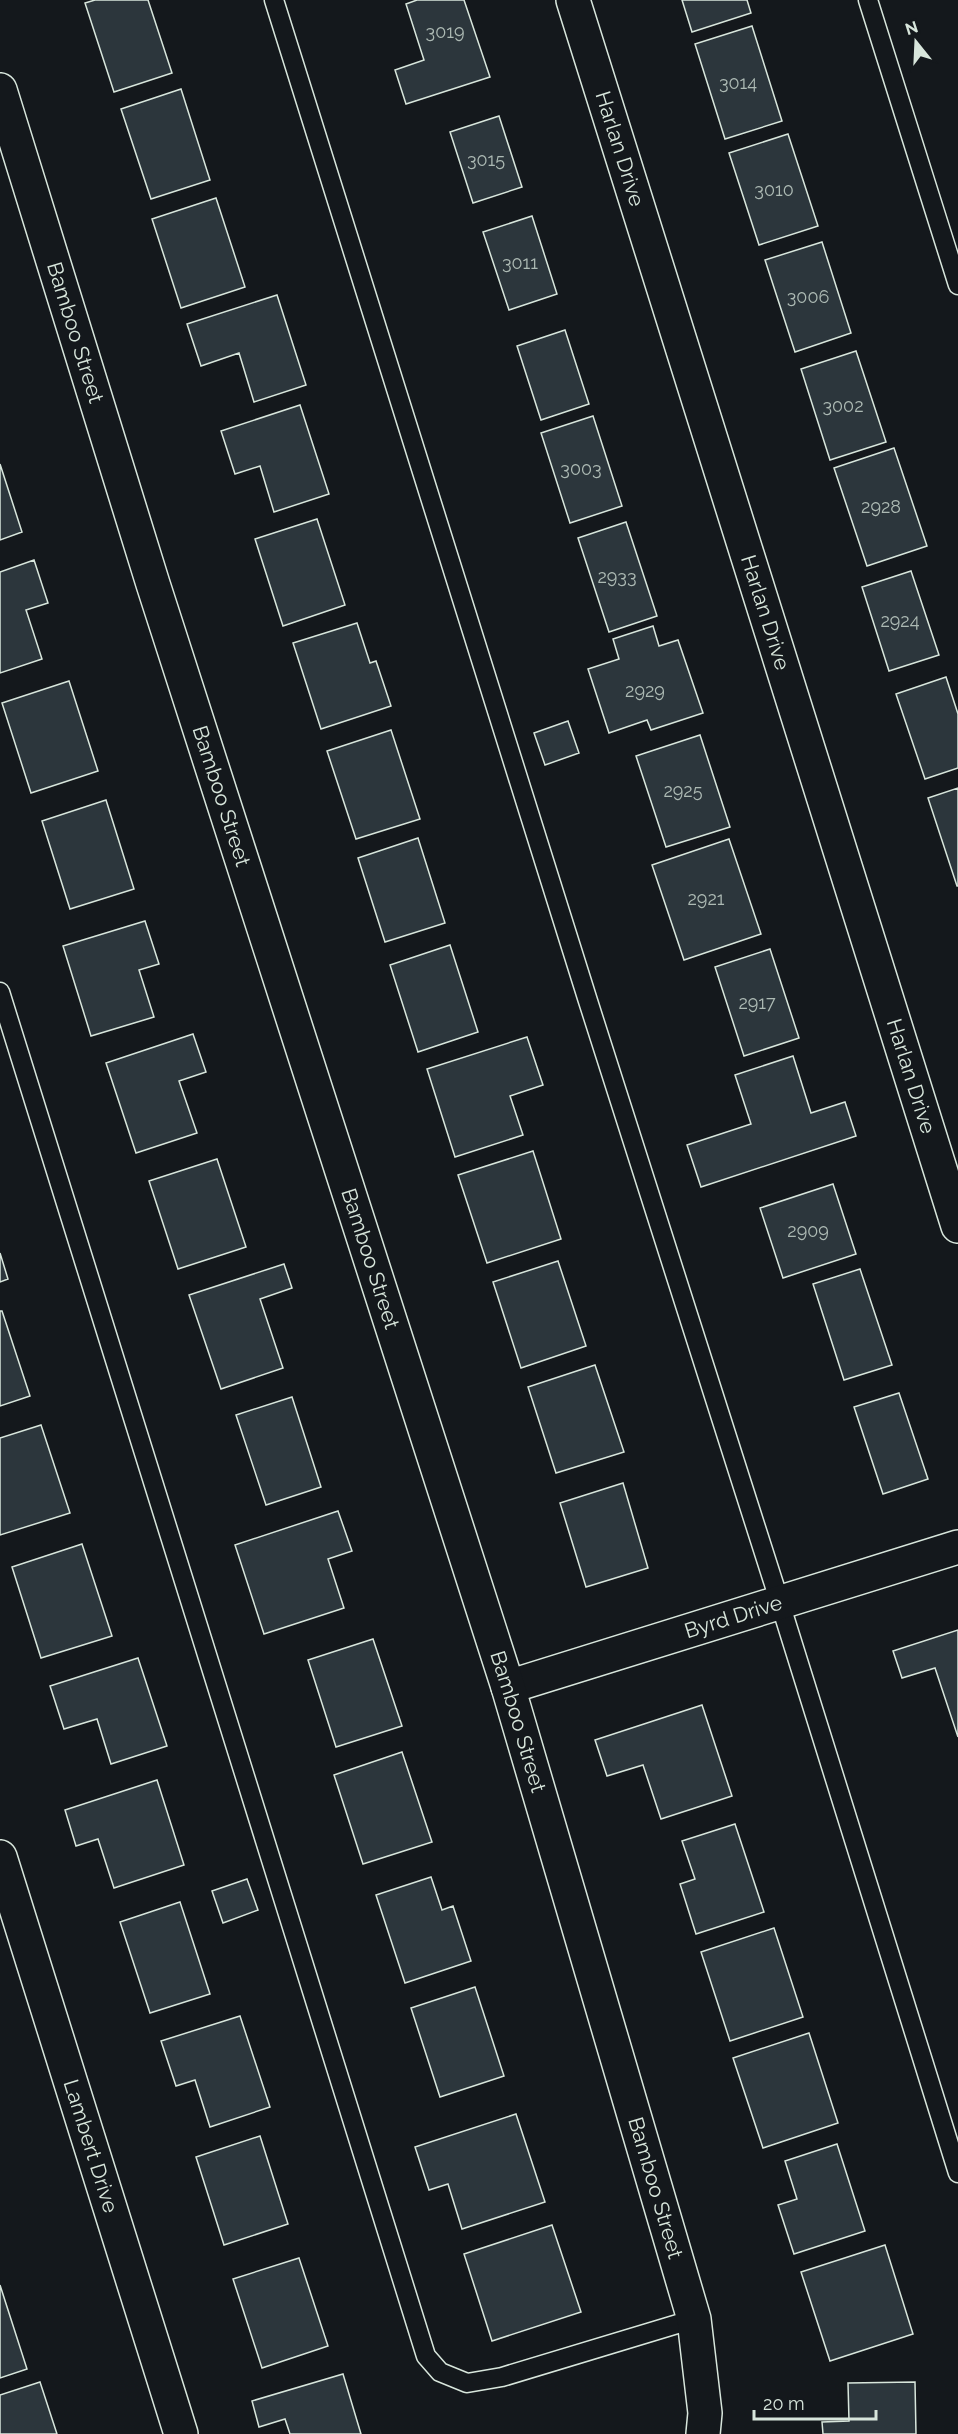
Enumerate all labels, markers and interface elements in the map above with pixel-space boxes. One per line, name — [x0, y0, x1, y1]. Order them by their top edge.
north arrow — [886, 12, 946, 72]
text: N — [903, 17, 920, 39]
house number: 3019 — [426, 21, 464, 42]
house number: 3014 — [719, 72, 757, 93]
street label: Harlan Drive — [590, 88, 650, 209]
house number: 3015 — [467, 149, 505, 170]
house number: 3010 — [754, 179, 794, 200]
house number: 3011 — [502, 252, 538, 273]
street label: Bamboo Street — [42, 259, 109, 406]
house number: 3006 — [787, 286, 829, 307]
house number: 3002 — [822, 395, 864, 416]
house number: 3003 — [560, 458, 602, 479]
house number: 2928 — [861, 496, 901, 517]
street label: Harlan Drive — [736, 552, 796, 673]
house number: 2933 — [597, 566, 637, 587]
house number: 2924 — [880, 610, 920, 631]
house number: 2929 — [625, 680, 665, 701]
street label: Bamboo Street — [187, 722, 256, 869]
house number: 2925 — [663, 780, 703, 801]
house number: 2921 — [687, 888, 725, 909]
house number: 2917 — [738, 992, 776, 1013]
street label: Harlan Drive — [882, 1015, 941, 1137]
street label: Bamboo Street — [336, 1185, 405, 1332]
house number: 2909 — [787, 1220, 829, 1241]
street label: Byrd Drive — [681, 1589, 785, 1643]
street label: Bamboo Street — [485, 1648, 551, 1795]
street label: Lambert Drive — [59, 2076, 124, 2216]
street label: Bamboo Street — [623, 2114, 689, 2261]
scale bar — [754, 2383, 876, 2421]
text: 20 m — [763, 2393, 805, 2414]

